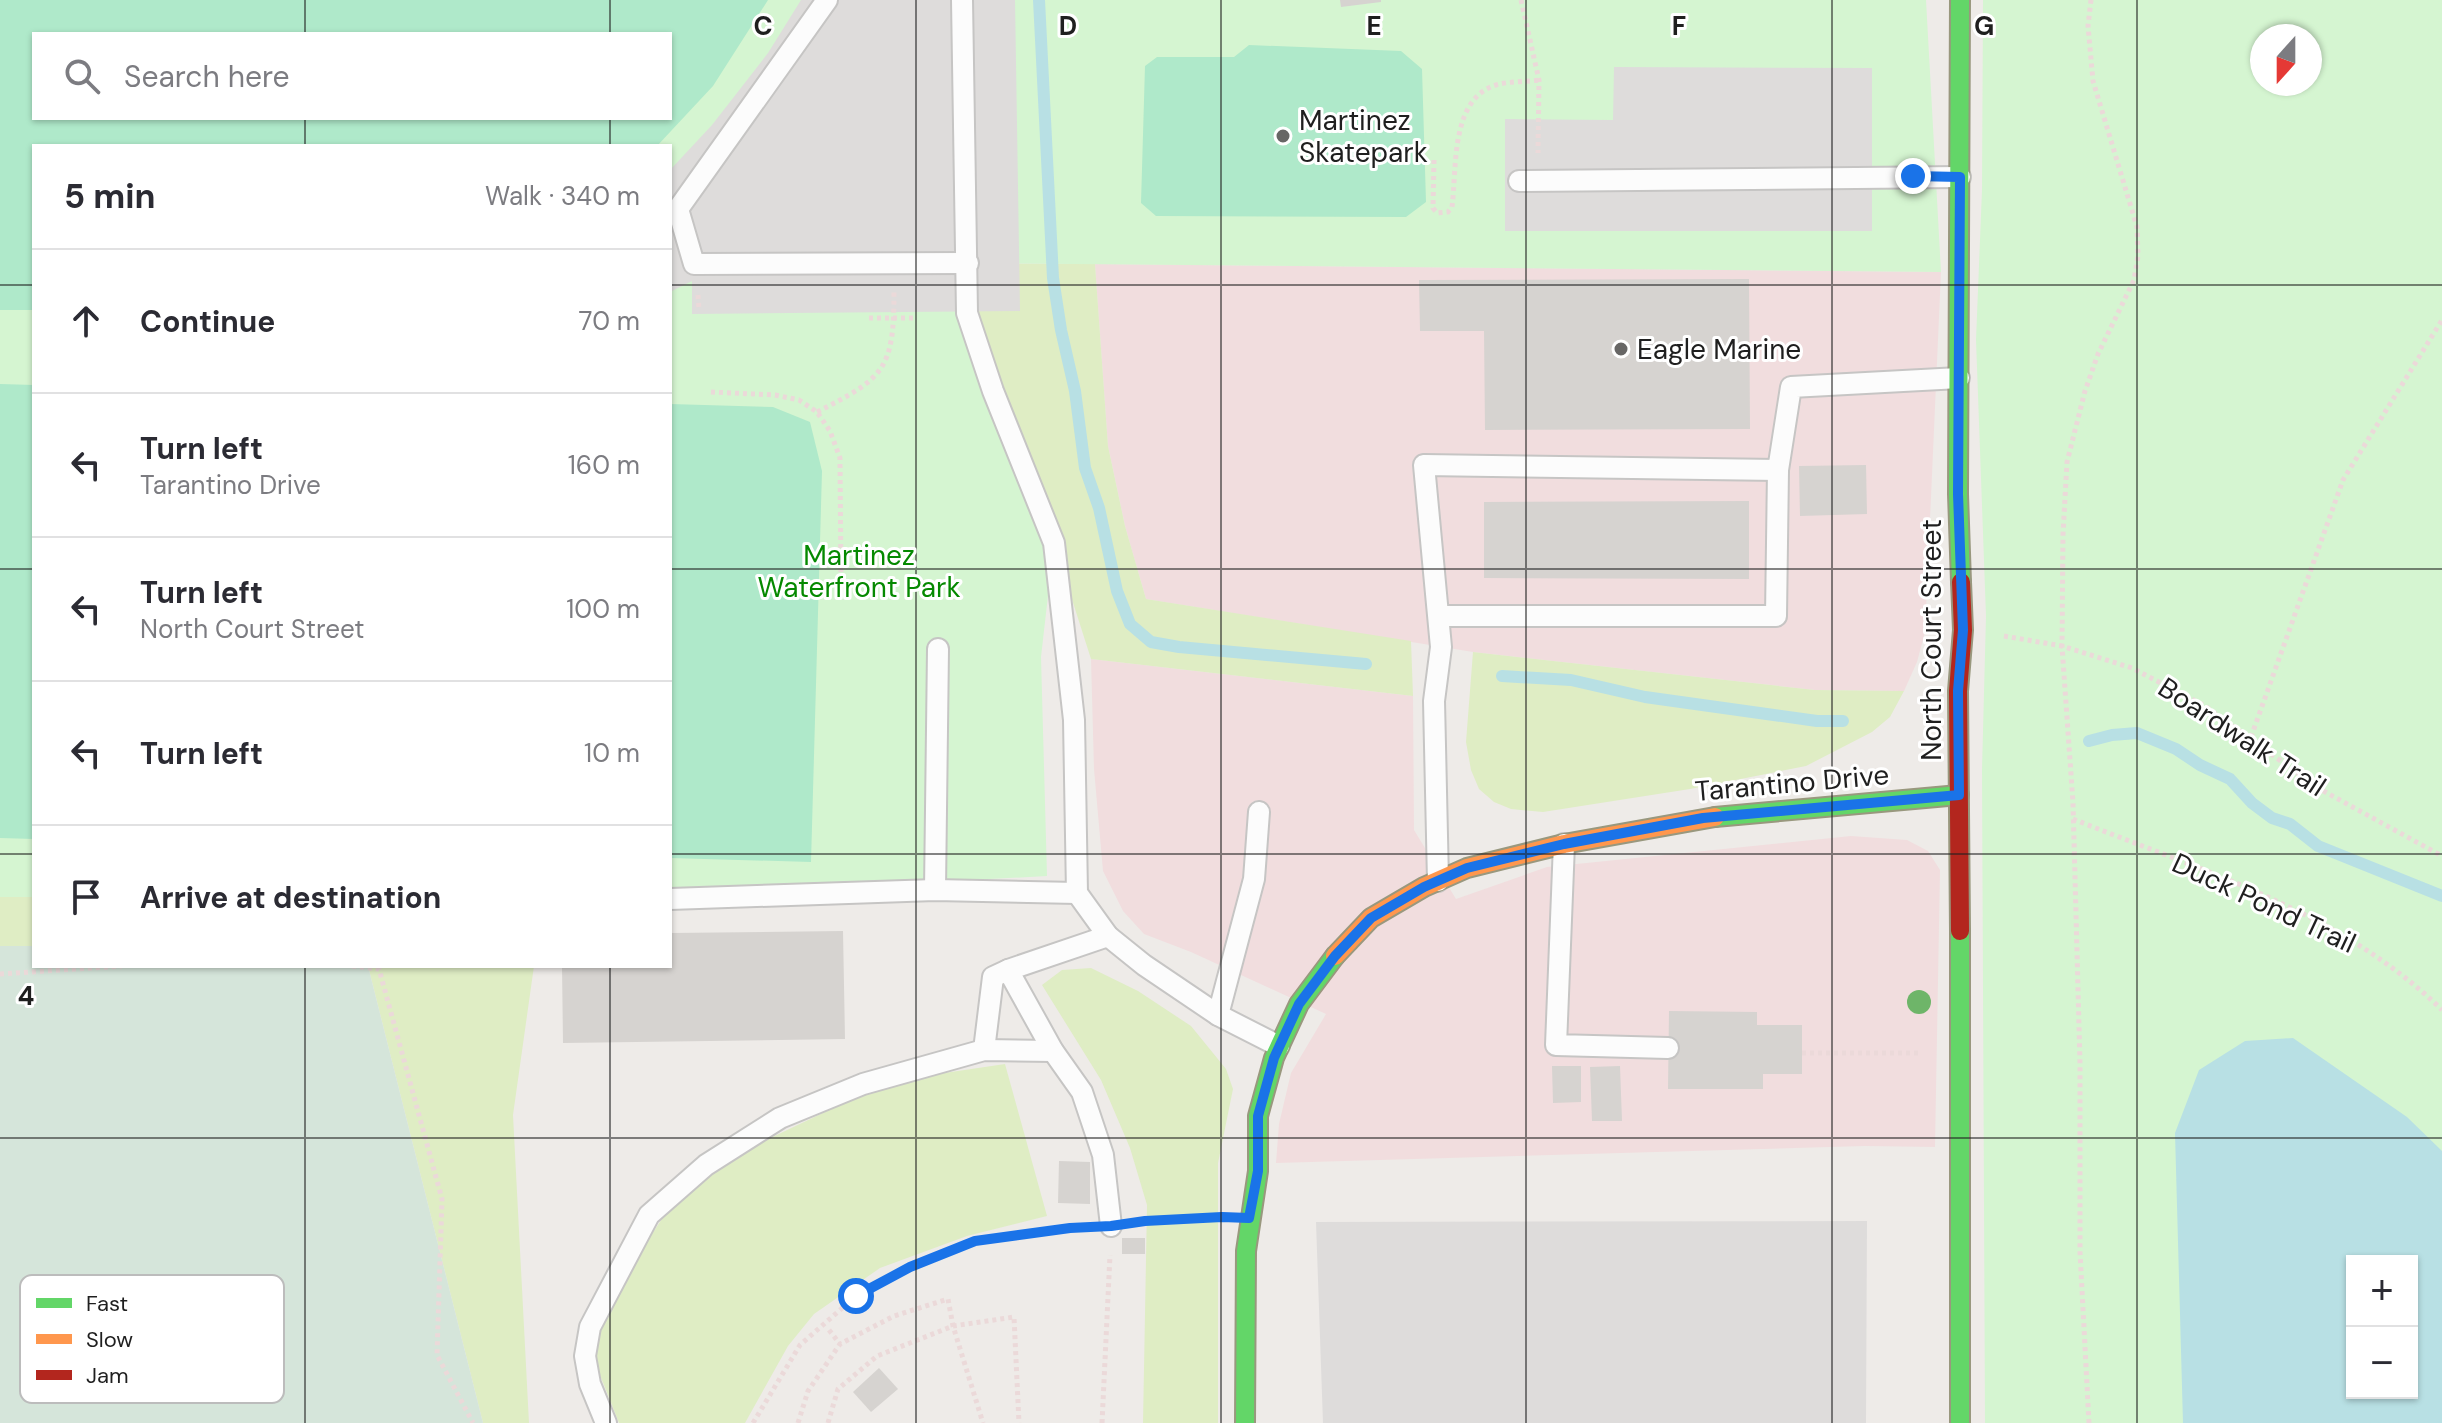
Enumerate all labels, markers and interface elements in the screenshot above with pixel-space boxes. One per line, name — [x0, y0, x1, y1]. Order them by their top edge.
text: C — [753, 9, 773, 43]
text: D — [1059, 9, 1077, 43]
text: E — [1366, 9, 1382, 43]
text: F — [1672, 9, 1686, 43]
text: G — [1974, 9, 1994, 43]
north arrow — [2250, 24, 2322, 96]
search box — [32, 32, 672, 120]
icon: search — [60, 54, 104, 98]
text: Search here — [124, 57, 290, 96]
place label: Martinez Skatepark — [1299, 102, 1428, 171]
marker: Martinez Skatepark — [1274, 127, 1292, 145]
route end — [1895, 158, 1931, 194]
text: 5 min — [64, 174, 155, 219]
text: Walk · 340 m — [485, 179, 640, 213]
icon: ahead — [64, 299, 108, 343]
text: Continue — [140, 302, 275, 341]
text: 70 m — [579, 304, 640, 338]
place label: Eagle Marine — [1637, 331, 1801, 368]
marker: Eagle Marine — [1612, 340, 1630, 358]
text: Turn left — [140, 429, 263, 468]
icon: left — [64, 443, 108, 487]
text: 160 m — [568, 448, 640, 482]
text: Tarantino Drive — [140, 468, 321, 502]
street label: North Court Street — [1913, 519, 1950, 761]
park label: Martinez Waterfront Park — [757, 537, 961, 606]
text: Turn left — [140, 573, 263, 612]
icon: left — [64, 587, 108, 631]
text: 100 m — [566, 592, 640, 626]
text: North Court Street — [140, 612, 364, 646]
street label: Boardwalk Trail — [2151, 669, 2333, 805]
icon: left — [64, 731, 108, 775]
text: Turn left — [140, 734, 263, 773]
text: 10 m — [584, 736, 640, 770]
street label: Tarantino Drive — [1693, 756, 1891, 810]
street label: Duck Pond Trail — [2166, 844, 2362, 962]
icon: arrive — [64, 875, 108, 919]
text: Arrive at destination — [140, 878, 441, 917]
text: 4 — [18, 979, 34, 1013]
map controls — [2346, 1255, 2418, 1399]
button: + — [2346, 1255, 2418, 1327]
legend — [20, 1275, 284, 1403]
route start — [838, 1278, 874, 1314]
text: Fast — [86, 1289, 128, 1318]
text: Slow — [86, 1325, 133, 1354]
button: − — [2346, 1327, 2418, 1399]
text: Jam — [86, 1361, 129, 1390]

